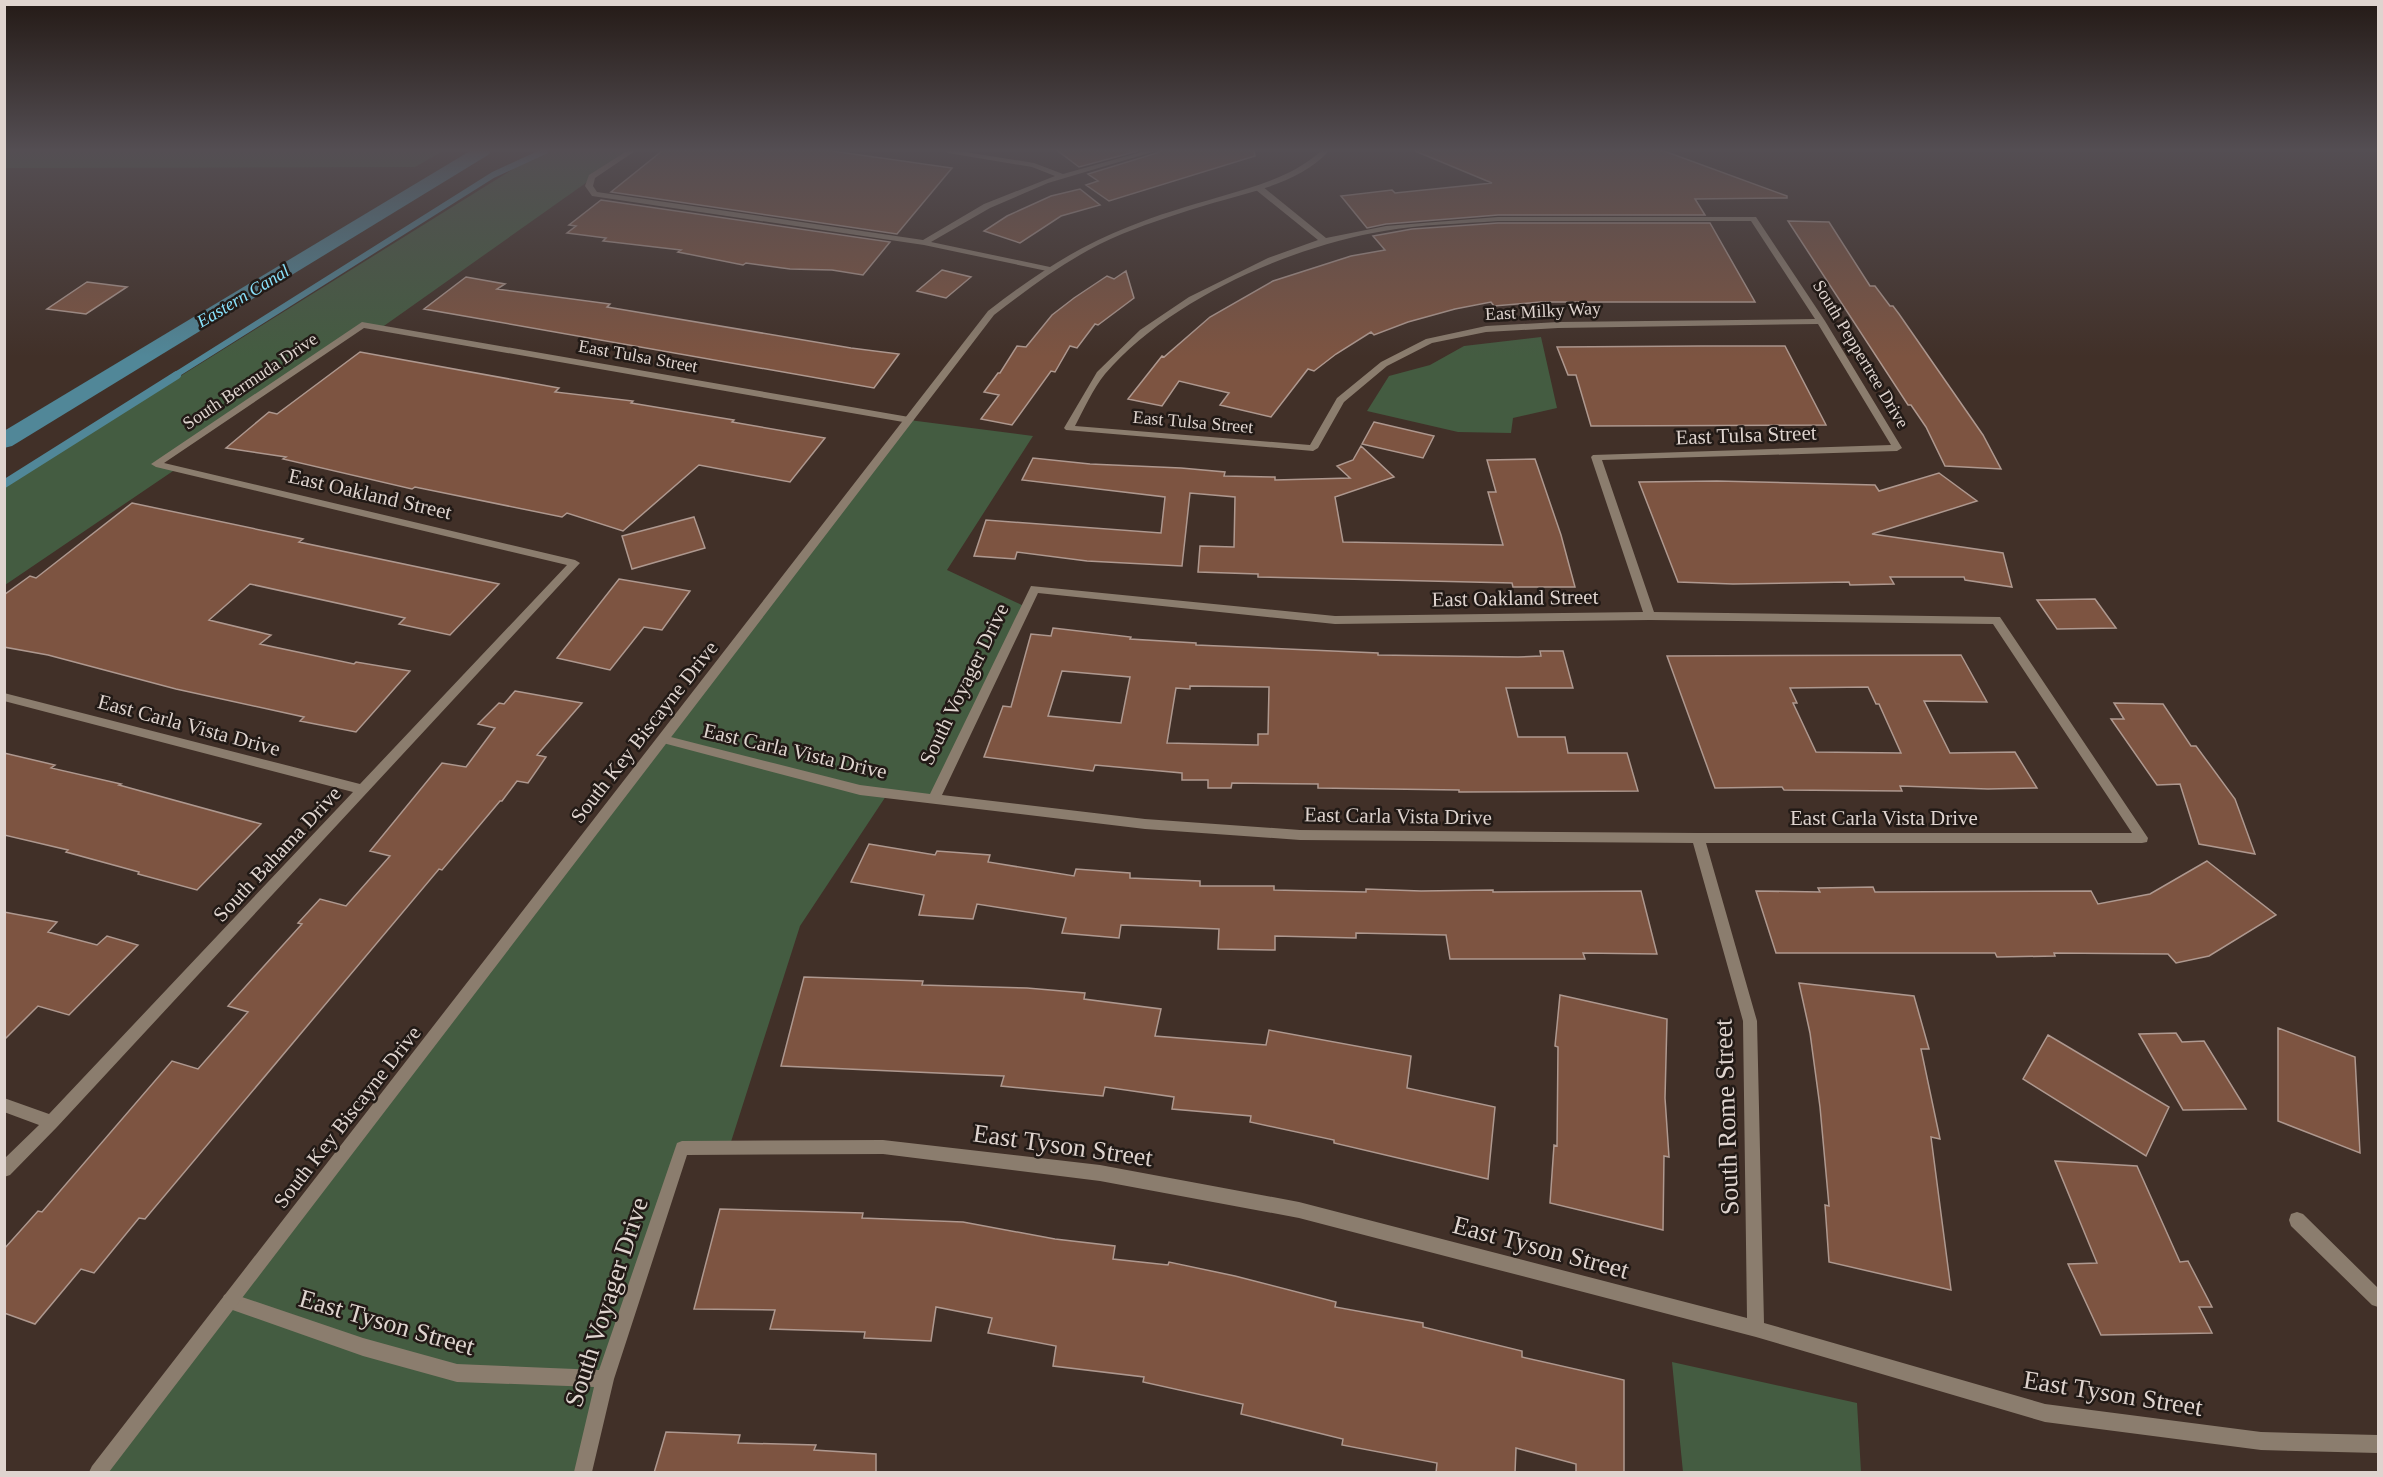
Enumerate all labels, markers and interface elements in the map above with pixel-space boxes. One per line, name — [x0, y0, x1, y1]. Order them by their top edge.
water label: Eastern Canal — [192, 261, 293, 332]
street label: South Peppertree Drive — [1809, 276, 1913, 432]
street label: East Milky Way — [1484, 298, 1602, 324]
street label: South Bermuda Drive — [179, 329, 321, 433]
street label: East Tulsa Street — [577, 336, 699, 376]
street label: East Tulsa Street — [1132, 407, 1254, 437]
street label: East Tulsa Street — [1675, 421, 1817, 449]
street label: East Oakland Street — [286, 464, 454, 524]
street label: East Oakland Street — [1431, 585, 1599, 611]
street label: South Voyager Drive — [915, 599, 1013, 769]
street label: South Key Biscayne Drive — [565, 636, 723, 828]
street label: East Carla Vista Drive — [95, 689, 283, 761]
street label: East Carla Vista Drive — [701, 718, 889, 784]
street label: South Bahama Drive — [208, 781, 346, 927]
street label: East Carla Vista Drive — [1304, 802, 1492, 830]
street label: East Carla Vista Drive — [1790, 806, 1978, 830]
street label: South Rome Street — [1709, 1018, 1744, 1216]
street label: South Key Biscayne Drive — [268, 1021, 426, 1213]
street label: East Tyson Street — [971, 1119, 1155, 1173]
street label: South Voyager Drive — [559, 1194, 654, 1411]
street label: East Tyson Street — [1450, 1210, 1633, 1285]
street label: East Tyson Street — [296, 1284, 479, 1362]
street label: East Tyson Street — [2021, 1365, 2205, 1422]

